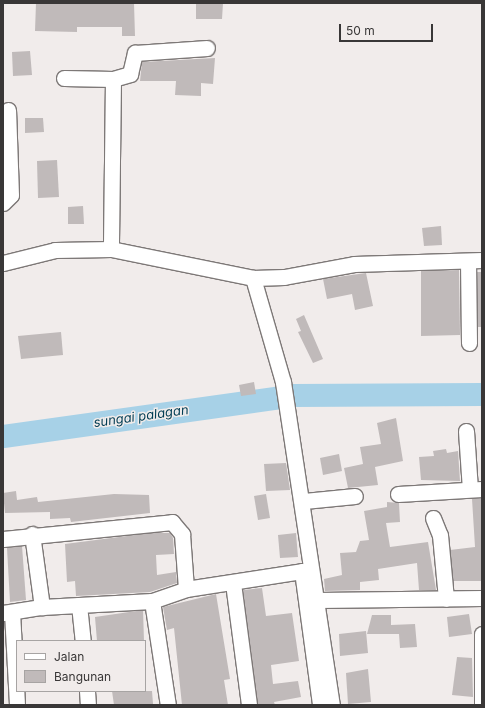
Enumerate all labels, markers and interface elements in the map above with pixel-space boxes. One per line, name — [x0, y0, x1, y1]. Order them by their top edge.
scale bar — [341, 16, 435, 42]
text: 50 m — [346, 23, 375, 38]
water label: sungai palagan — [93, 402, 189, 430]
legend — [16, 640, 146, 692]
text: Jalan — [54, 649, 84, 664]
text: Bangunan — [54, 669, 111, 684]

